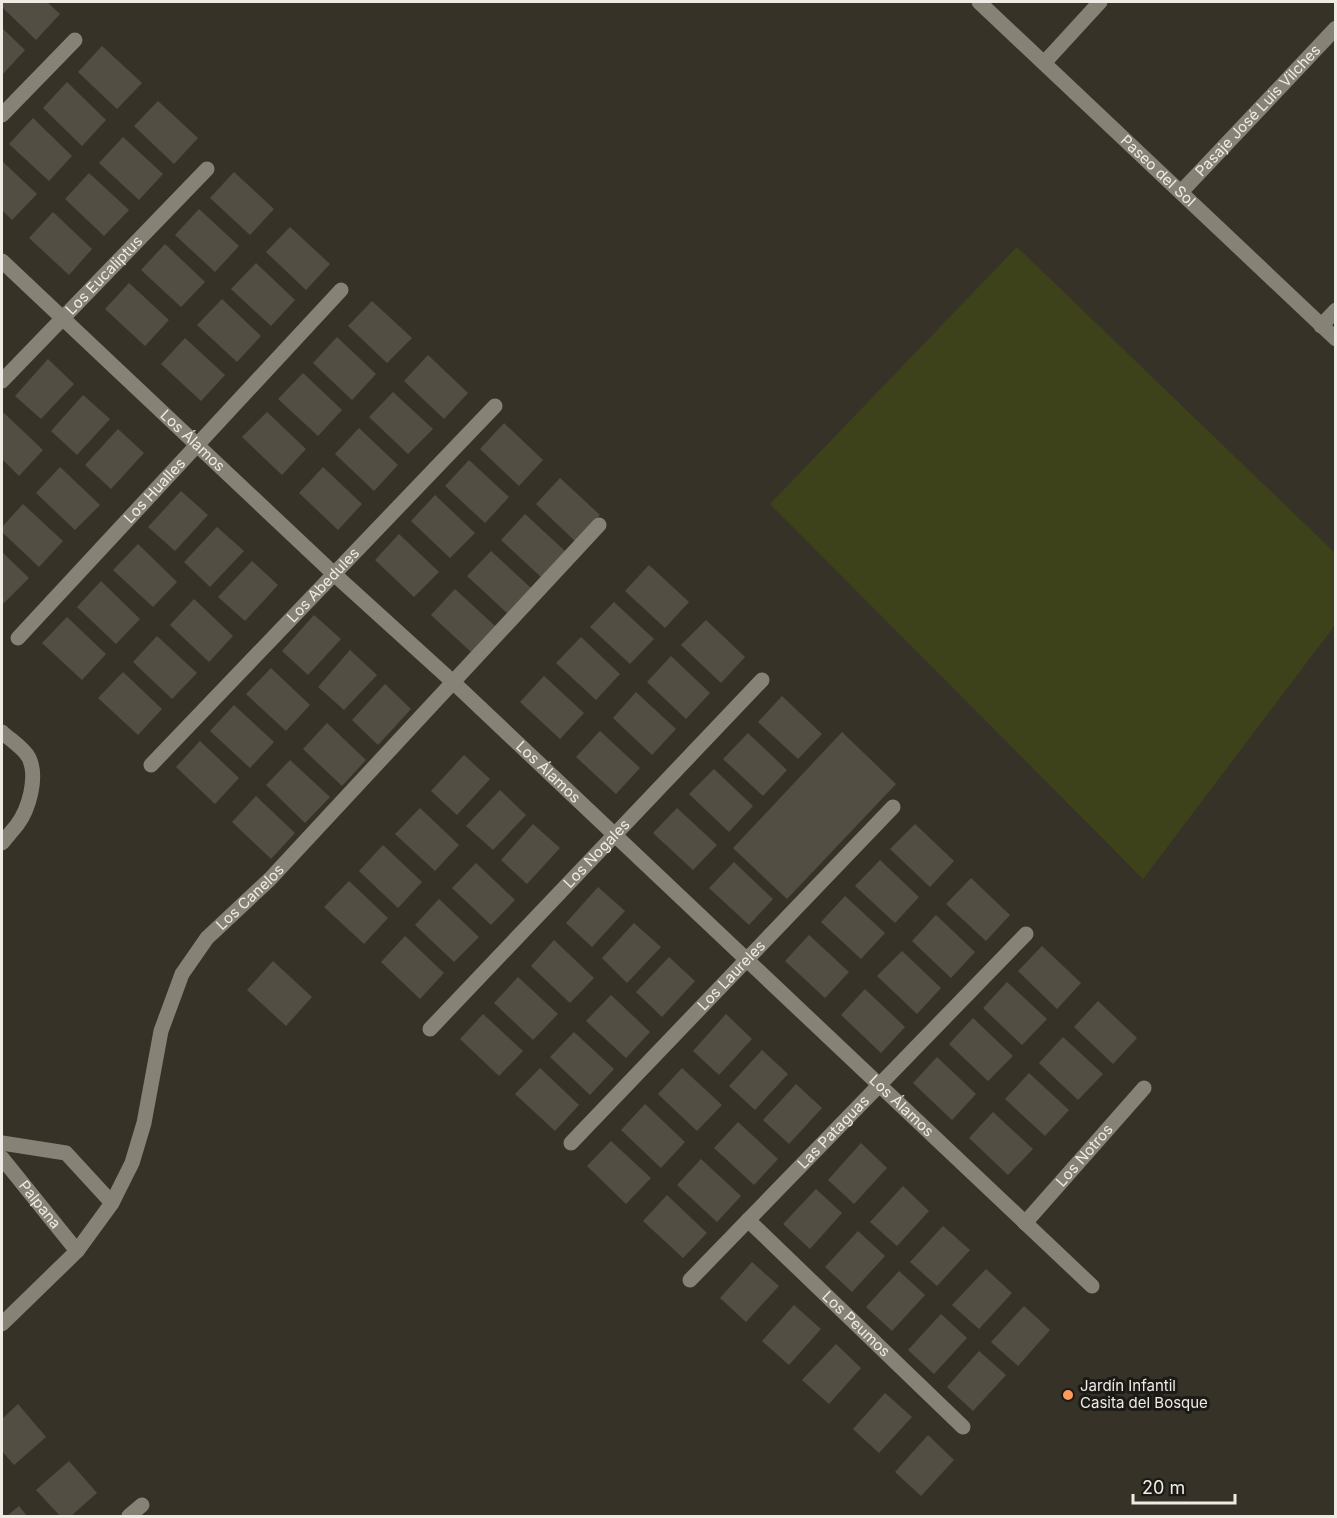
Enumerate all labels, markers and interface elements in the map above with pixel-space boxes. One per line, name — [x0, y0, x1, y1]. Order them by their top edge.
street label: Pasaje José Luis Vilches — [1191, 40, 1324, 180]
street label: Paseo del Sol — [1117, 131, 1200, 210]
street label: Los Eucaliptus — [61, 231, 146, 319]
street label: Los Álamos — [157, 405, 229, 475]
street label: Los Hualles — [120, 454, 189, 527]
street label: Los Abedules — [283, 543, 363, 626]
street label: Los Álamos — [512, 737, 585, 807]
street label: Los Nogales — [559, 815, 634, 892]
street label: Los Canelos — [212, 860, 288, 934]
street label: Los Laureles — [693, 936, 769, 1014]
street label: Los Álamos — [865, 1070, 938, 1141]
street label: Las Pataguas — [793, 1091, 873, 1173]
street label: Los Notros — [1051, 1120, 1117, 1190]
street label: Palpana — [15, 1176, 65, 1232]
street label: Los Peumos — [819, 1287, 894, 1361]
place label: Jardín Infantil Casita del Bosque — [1080, 1376, 1208, 1412]
marker: Jardín Infantil Casita del Bosque — [1061, 1388, 1075, 1402]
scale bar — [1133, 1467, 1235, 1505]
text: 20 m — [1142, 1477, 1185, 1498]

